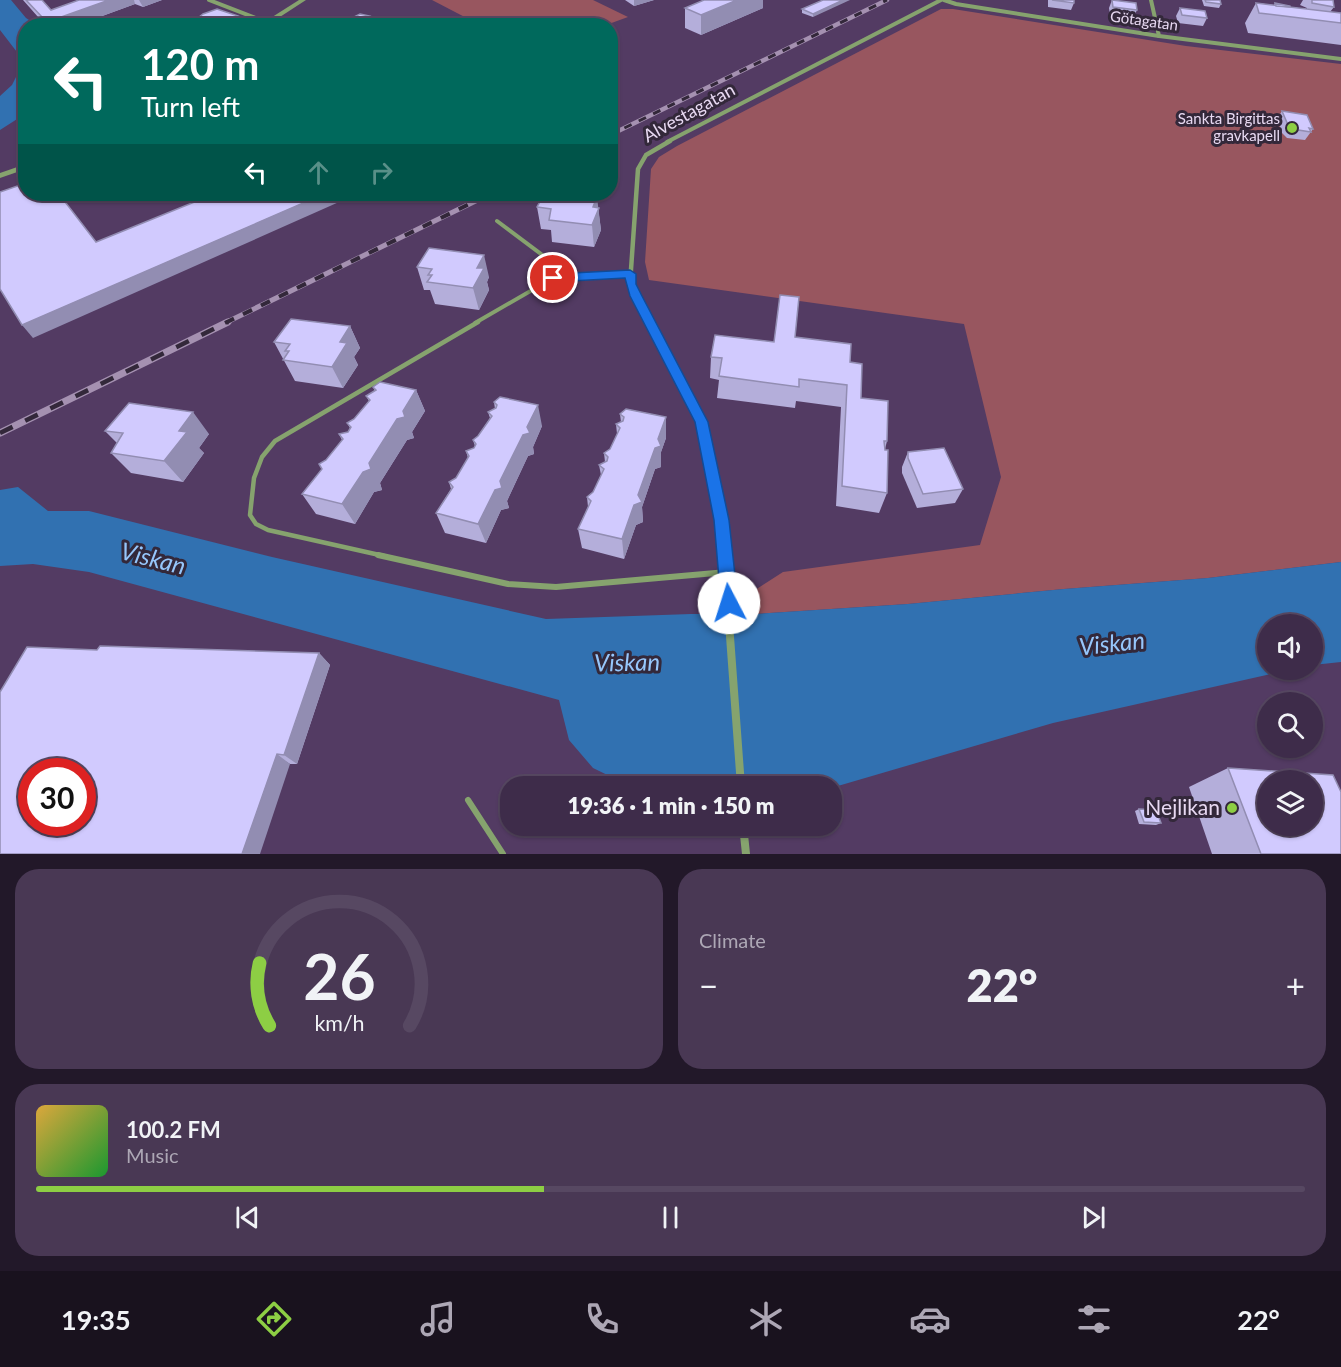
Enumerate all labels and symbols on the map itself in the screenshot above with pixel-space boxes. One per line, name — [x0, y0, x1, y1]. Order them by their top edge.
street label: Götagatan — [1109, 6, 1179, 34]
street label: Alvestagatan — [639, 78, 738, 146]
place label: Sankta Birgittas gravkapell — [1178, 109, 1280, 144]
marker: Sankta Birgittas gravkapell — [1285, 121, 1299, 135]
pin — [527, 252, 578, 303]
water label: Viskan — [118, 535, 189, 580]
position arrow — [697, 571, 761, 635]
water label: Viskan — [1077, 625, 1146, 660]
water label: Viskan — [594, 646, 660, 677]
speed limit sign: 30 — [18, 758, 96, 836]
place label: Nejlikan — [1145, 794, 1220, 819]
marker: Nejlikan — [1225, 801, 1239, 815]

